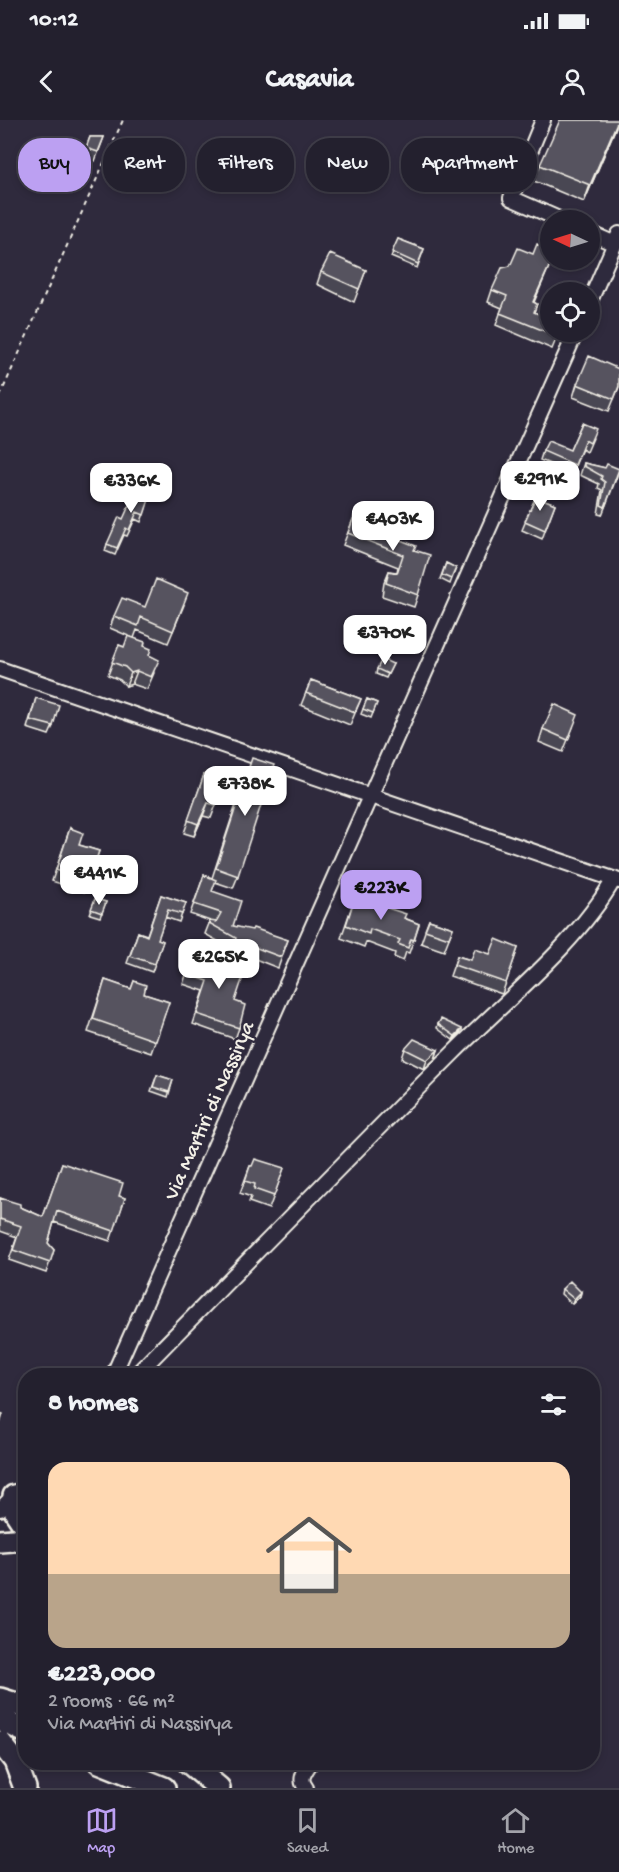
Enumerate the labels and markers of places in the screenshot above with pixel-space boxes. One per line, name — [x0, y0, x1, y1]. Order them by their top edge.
pin: €291K — [498, 461, 582, 512]
pin: €336K — [89, 463, 173, 514]
pin: €403K — [351, 501, 435, 552]
pin: €370K — [343, 615, 427, 666]
pin: €738K — [203, 766, 287, 817]
pin: €441K — [57, 855, 141, 906]
pin: €223K — [339, 870, 423, 921]
pin: €265K — [177, 939, 261, 990]

